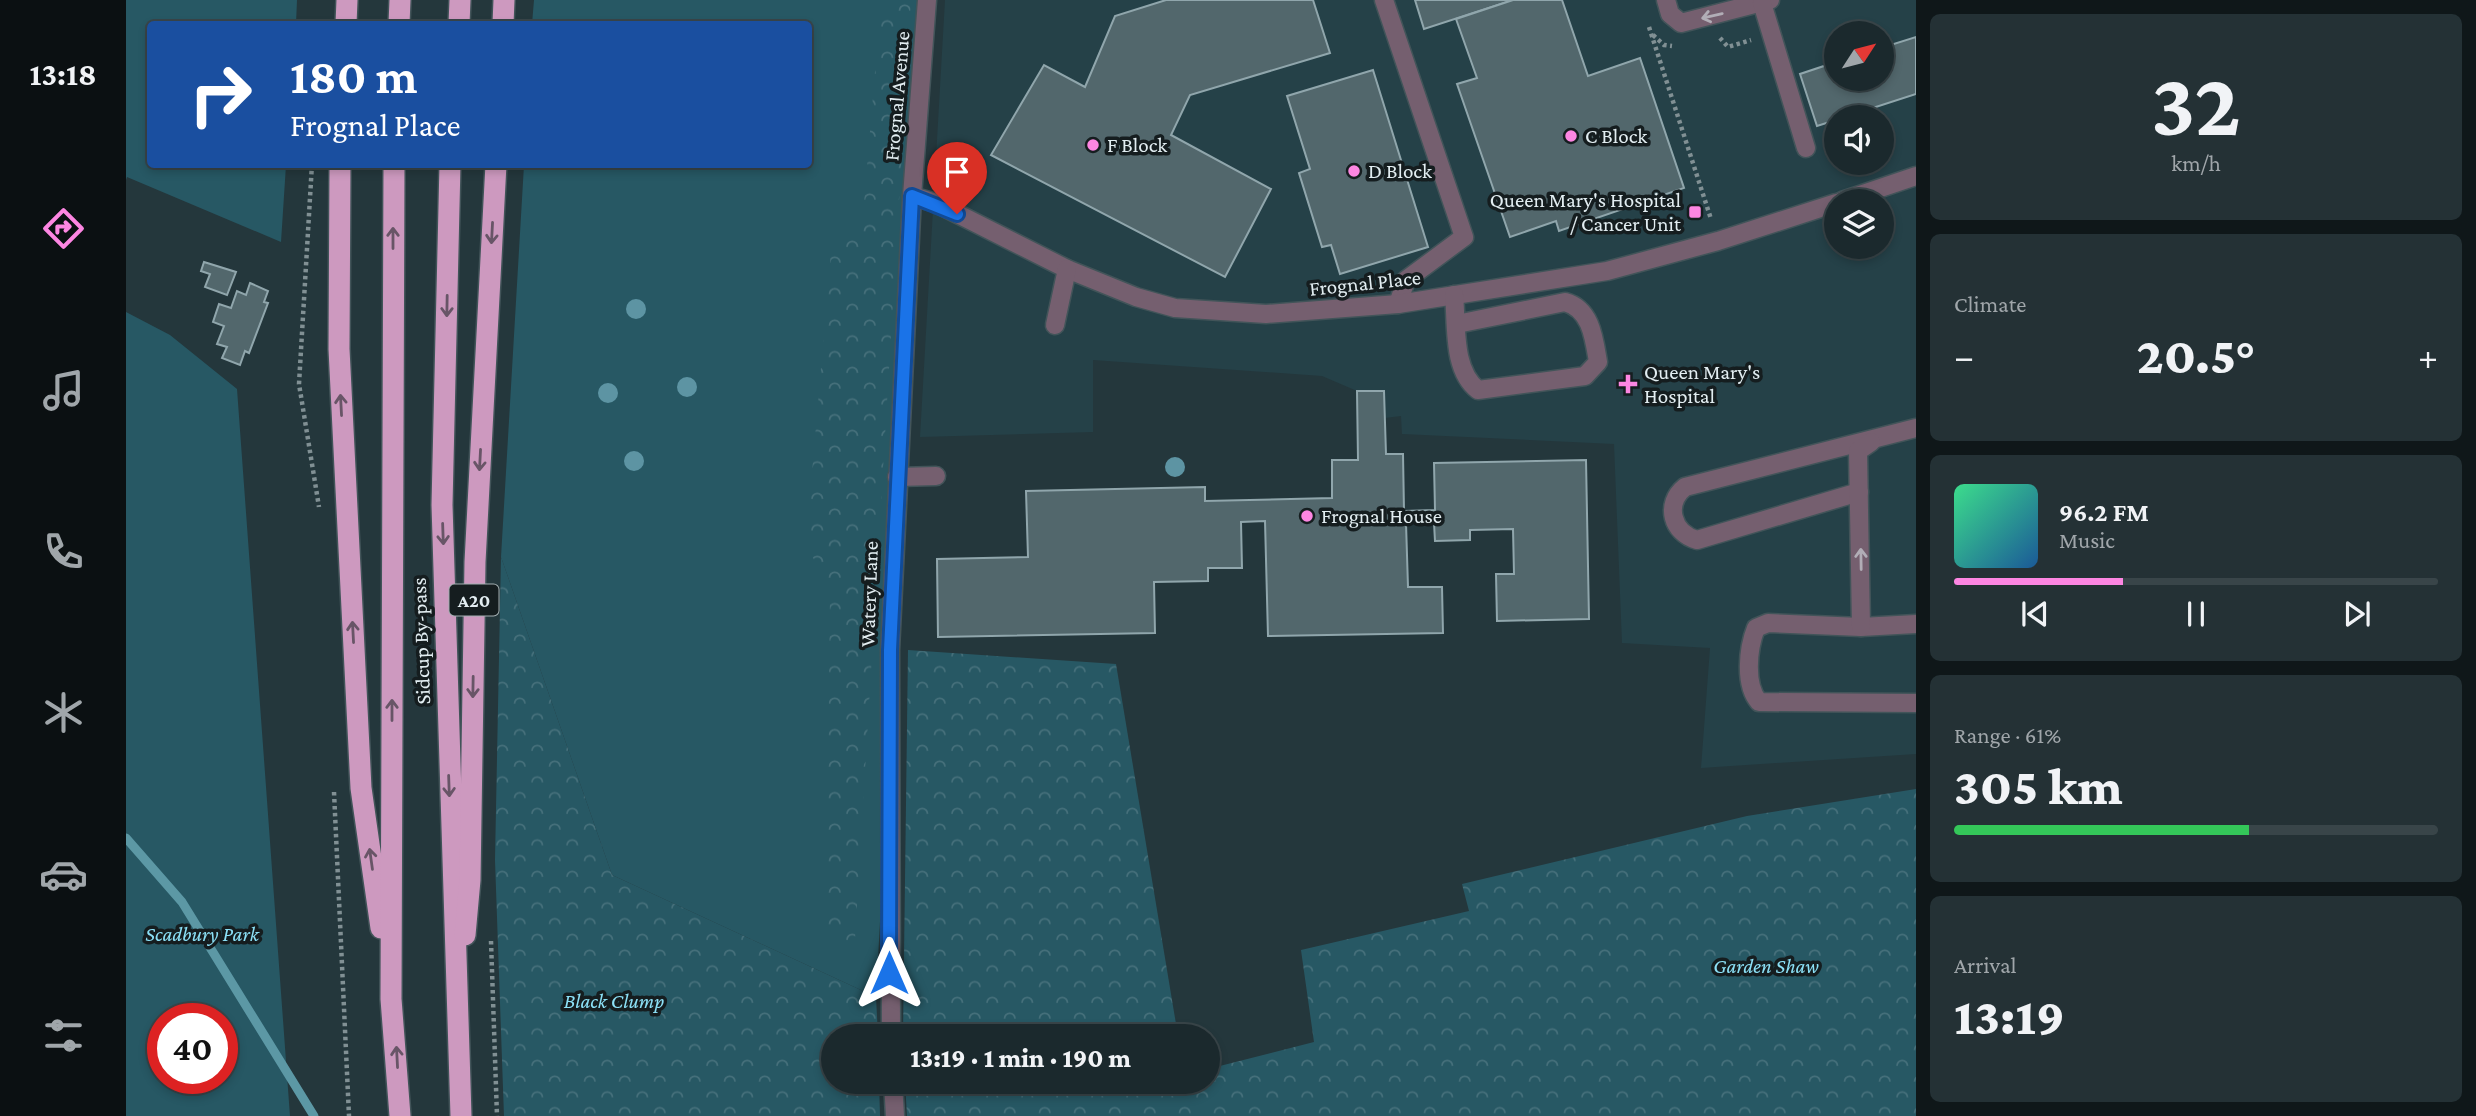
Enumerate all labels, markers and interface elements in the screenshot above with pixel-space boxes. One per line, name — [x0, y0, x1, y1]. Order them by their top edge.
one-way arrow — [1701, 10, 1724, 23]
north arrow — [1824, 21, 1894, 91]
map controls — [1824, 21, 1894, 259]
street label: Frognal Avenue — [879, 30, 915, 162]
icon: right — [175, 49, 266, 140]
text: 180 m — [290, 49, 418, 104]
text: 32 — [2151, 53, 2241, 155]
text: 13:18 — [29, 56, 97, 92]
button: sound — [1824, 105, 1894, 175]
text: Frognal Place — [290, 107, 461, 143]
place label: C Block — [1585, 124, 1647, 148]
marker: C Block — [1563, 128, 1579, 144]
place label: F Block — [1107, 133, 1167, 157]
marker: F Block — [1085, 137, 1101, 153]
pin — [927, 142, 987, 214]
text: km/h — [2171, 150, 2221, 176]
icon: arrive — [938, 153, 976, 191]
place label: D Block — [1368, 159, 1432, 183]
marker: D Block — [1346, 163, 1362, 179]
place label: Queen Mary's Hospital / Cancer Unit — [1490, 188, 1682, 236]
button: layers — [1824, 189, 1894, 259]
icon: directions — [39, 204, 88, 253]
marker: Queen Mary's Hospital / Cancer Unit — [1687, 204, 1703, 220]
one-way arrow — [486, 221, 499, 244]
one-way arrow — [386, 226, 400, 249]
street label: Frognal Place — [1308, 265, 1422, 301]
text: Climate — [1954, 291, 2026, 317]
one-way arrow — [440, 294, 453, 317]
text: 20.5° — [2136, 326, 2256, 384]
text: − — [1954, 335, 1974, 377]
text: + — [2418, 335, 2438, 377]
place label: Queen Mary's Hospital — [1644, 360, 1760, 408]
icon: music — [39, 366, 88, 415]
marker: Queen Mary's Hospital — [1618, 374, 1638, 394]
one-way arrow — [335, 394, 348, 417]
one-way arrow — [474, 448, 487, 471]
text: 96.2 FM — [2059, 498, 2149, 527]
place label: Frognal House — [1321, 504, 1442, 528]
marker: Frognal House — [1299, 508, 1315, 524]
one-way arrow — [436, 522, 449, 545]
icon: phone — [39, 527, 88, 576]
text: Music — [2059, 527, 2115, 553]
street label: Watery Lane — [855, 541, 883, 647]
one-way arrow — [1854, 548, 1867, 571]
street label: Sidcup By-pass — [407, 577, 435, 705]
road number: A20 — [450, 584, 498, 615]
icon: previous — [2016, 595, 2054, 633]
icon: pause — [2177, 595, 2215, 633]
icon: next — [2338, 595, 2376, 633]
one-way arrow — [346, 621, 359, 644]
one-way arrow — [466, 675, 479, 698]
icon: climate — [39, 688, 88, 737]
one-way arrow — [385, 699, 399, 722]
text: Range · 61% — [1954, 722, 2061, 748]
text: 305 km — [1954, 757, 2123, 815]
one-way arrow — [443, 774, 456, 797]
one-way arrow — [364, 848, 377, 870]
icon: car — [39, 850, 88, 899]
park label: Scadbury Park — [145, 922, 260, 946]
position arrow — [852, 936, 926, 1010]
text: Arrival — [1954, 952, 2017, 978]
park label: Garden Shaw — [1713, 954, 1819, 978]
text: 13:19 — [1954, 987, 2065, 1045]
park label: Black Clump — [564, 989, 664, 1013]
speed limit sign: 40 — [147, 1003, 238, 1094]
icon: filters — [39, 1011, 88, 1060]
text: 13:19 · 1 min · 190 m — [910, 1044, 1131, 1073]
one-way arrow — [390, 1047, 403, 1069]

